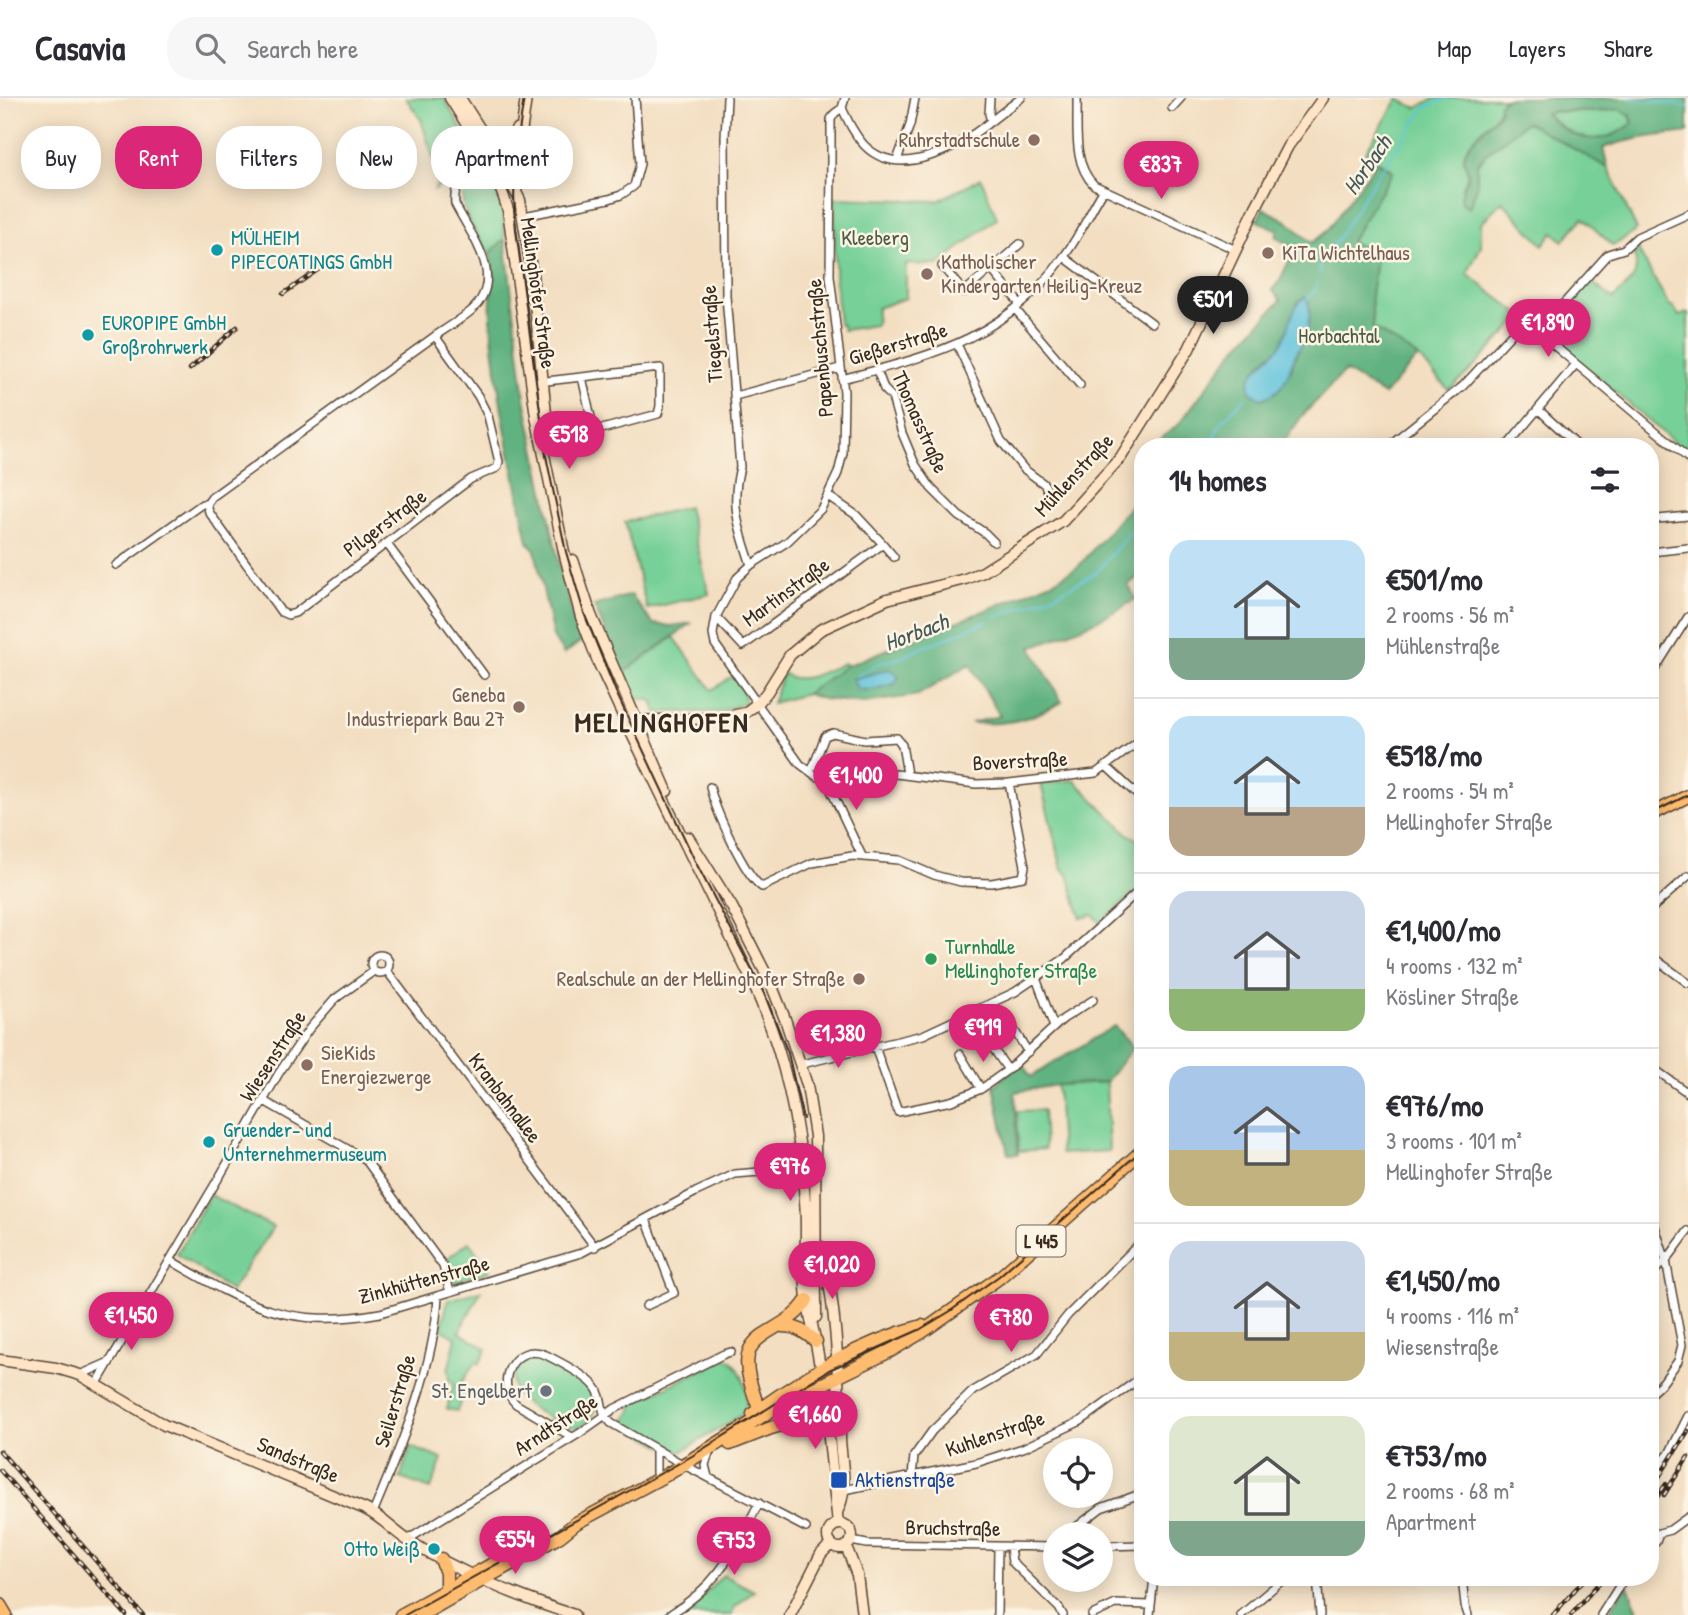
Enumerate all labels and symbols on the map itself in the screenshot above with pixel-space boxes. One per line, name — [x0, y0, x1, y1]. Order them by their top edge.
place label: Ruhrstadtschule — [899, 125, 1020, 154]
water label: Horbach — [1335, 128, 1399, 201]
marker: Ruhrstadtschule — [1026, 132, 1042, 148]
pin: €837 — [1120, 141, 1202, 201]
street label: Mellinghofer Straße — [514, 216, 563, 370]
place label: MÜLHEIM PIPECOATINGS GmbH — [231, 223, 392, 276]
park label: Kleeberg — [841, 223, 909, 252]
place label: KiTa Wichtelhaus — [1282, 238, 1410, 267]
marker: MÜLHEIM PIPECOATINGS GmbH — [209, 242, 225, 258]
marker: KiTa Wichtelhaus — [1260, 245, 1276, 261]
place label: Katholischer Kindergarten Heilig-Kreuz — [941, 247, 1142, 300]
marker: Katholischer Kindergarten Heilig-Kreuz — [919, 266, 935, 282]
pin: €501 — [1172, 276, 1254, 336]
street label: Papenbuschstraße — [799, 278, 840, 418]
street label: Tiegelstraße — [694, 285, 729, 384]
pin: €1,890 — [1491, 300, 1605, 359]
place label: EUROPIPE GmbH Großrohrwerk — [102, 308, 226, 361]
street label: Gießerstraße — [845, 315, 951, 372]
park label: Horbachtal — [1298, 321, 1380, 350]
marker: EUROPIPE GmbH Großrohrwerk — [80, 327, 96, 343]
street label: Thomasstraße — [885, 366, 956, 477]
pin: €518 — [528, 412, 610, 471]
street label: Mühlenstraße — [1027, 427, 1120, 523]
street label: Pilgerstraße — [337, 482, 432, 563]
street label: Martinstraße — [736, 550, 835, 633]
water label: Horbach — [879, 605, 953, 658]
place label: Geneba Industriepark Bau 27 — [346, 680, 505, 733]
marker: Geneba Industriepark Bau 27 — [511, 699, 527, 715]
district label: MELLINGHOFEN — [574, 703, 750, 741]
street label: Boverstraße — [972, 744, 1068, 777]
pin: €1,400 — [799, 752, 913, 812]
place label: Turnhalle Mellinghofer Straße — [945, 932, 1097, 985]
marker: Turnhalle Mellinghofer Straße — [923, 951, 939, 967]
place label: Realschule an der Mellinghofer Straße — [557, 964, 845, 993]
marker: Realschule an der Mellinghofer Straße — [851, 971, 867, 987]
pin: €919 — [942, 1004, 1024, 1064]
street label: Wiesenstraße — [232, 1005, 313, 1107]
pin: €1,380 — [781, 1010, 895, 1070]
place label: SieKids Energiezwerge — [321, 1038, 431, 1091]
street label: Kranbahnallee — [462, 1047, 549, 1149]
marker: SieKids Energiezwerge — [299, 1057, 315, 1073]
place label: Gruender- und Unternehmermuseum — [223, 1115, 387, 1168]
marker: Gruender- und Unternehmermuseum — [201, 1134, 217, 1150]
pin: €976 — [749, 1144, 831, 1203]
road number: L 445 — [1016, 1226, 1066, 1256]
pin: €1,020 — [775, 1242, 889, 1301]
street label: Zinkhüttenstraße — [355, 1248, 492, 1311]
pin: €1,450 — [74, 1292, 188, 1352]
pin: €780 — [970, 1294, 1052, 1354]
street label: Seilerstraße — [367, 1351, 422, 1451]
place label: St. Engelbert — [431, 1376, 533, 1405]
marker: St. Engelbert — [538, 1383, 554, 1399]
street label: Arndtstraße — [508, 1387, 603, 1462]
pin: €1,660 — [758, 1392, 872, 1451]
street label: Kuhlenstraße — [942, 1403, 1048, 1464]
street label: Sandstraße — [253, 1429, 344, 1490]
place label: Aktienstraße — [855, 1465, 955, 1494]
marker: Aktienstraße — [829, 1470, 849, 1490]
street label: Bruchstraße — [905, 1512, 1001, 1543]
pin: €554 — [474, 1516, 556, 1576]
pin: €753 — [693, 1518, 775, 1577]
place label: Otto Weiß — [343, 1534, 420, 1563]
marker: Otto Weiß — [426, 1541, 442, 1557]

